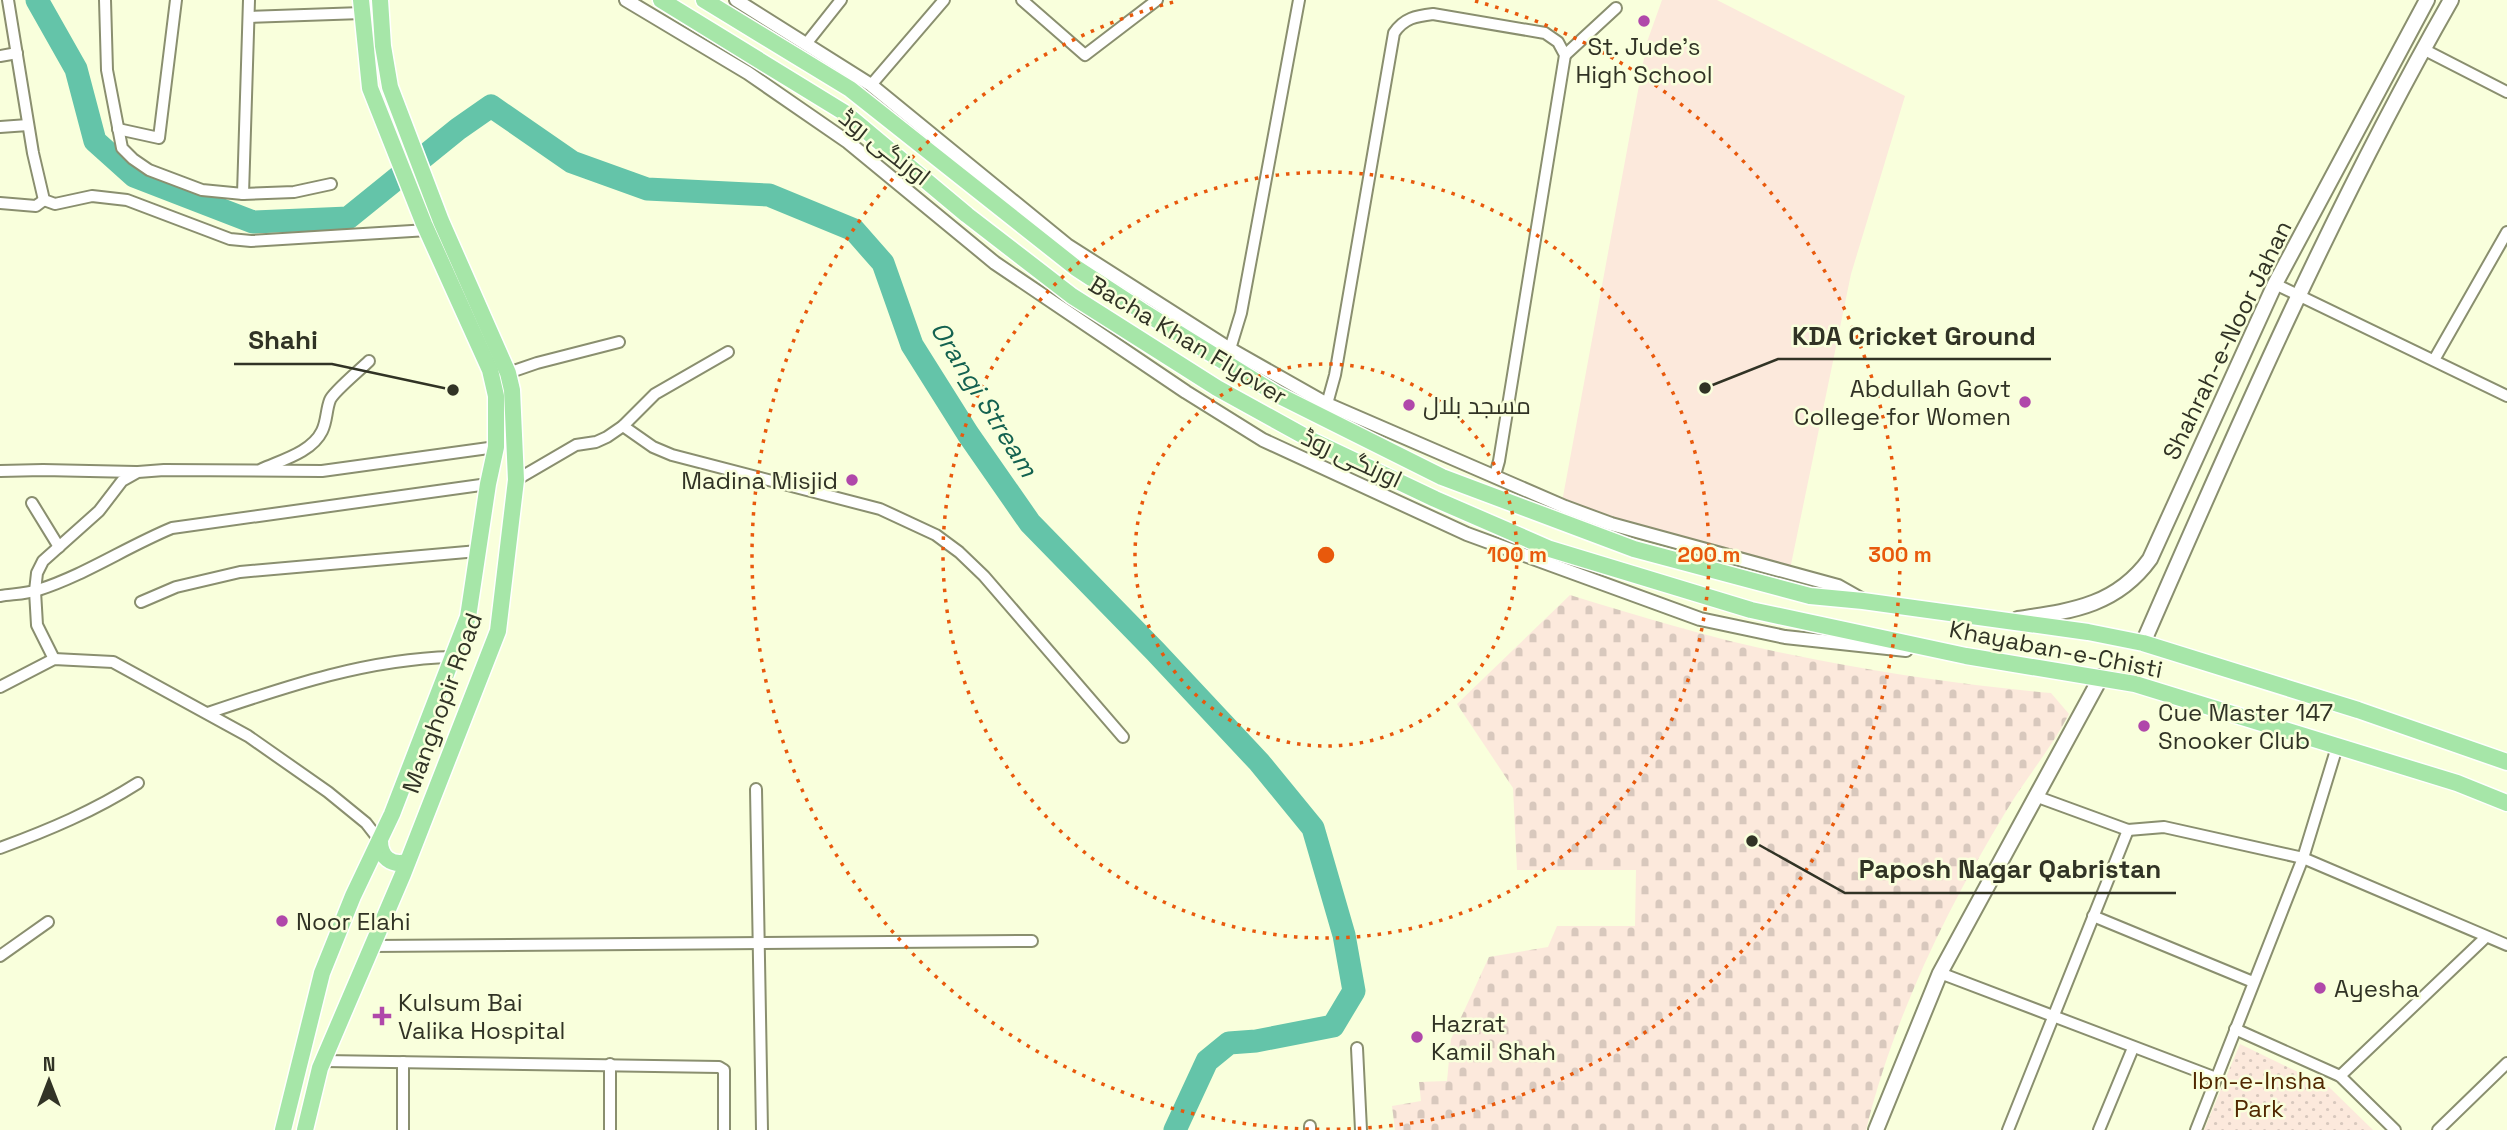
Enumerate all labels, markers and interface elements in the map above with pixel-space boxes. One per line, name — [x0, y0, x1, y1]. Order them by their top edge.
marker: St. Jude's High School — [1636, 13, 1652, 29]
place label: St. Jude's High School — [1575, 31, 1713, 90]
street label: اورنگی روڈ — [833, 102, 937, 192]
street label: Shahrah-e-Noor Jahan — [2156, 215, 2298, 465]
street label: Bacha Khan Flyover — [1083, 269, 1293, 411]
callout: KDA Cricket Ground — [1778, 312, 2051, 359]
water label: Orangi Stream — [923, 315, 1046, 484]
callout: Shahi — [234, 317, 332, 364]
text: KDA Cricket Ground — [1792, 319, 2036, 353]
text: Shahi — [248, 323, 318, 357]
place label: Abdullah Govt College for Women — [1794, 373, 2011, 432]
place label: مسجد بلال — [1423, 390, 1531, 421]
marker: Abdullah Govt College for Women — [2017, 394, 2033, 410]
marker: مسجد بلال — [1401, 397, 1417, 413]
street label: اورنگی روڈ — [1297, 421, 1407, 495]
place label: Madina Misjid — [681, 465, 838, 496]
marker: Madina Misjid — [844, 472, 860, 488]
text: 100 m — [1487, 541, 1547, 568]
text: 200 m — [1678, 541, 1740, 568]
text: 300 m — [1868, 541, 1932, 568]
centre of rings — [1314, 543, 1338, 567]
street label: Manghopir Road — [395, 609, 489, 797]
street label: Khayaban-e-Chisti — [1947, 613, 2165, 685]
place label: Cue Master 147 Snooker Club — [2158, 697, 2333, 756]
marker: Cue Master 147 Snooker Club — [2136, 718, 2152, 734]
callout: Paposh Nagar Qabristan — [1845, 846, 2176, 893]
text: Paposh Nagar Qabristan — [1859, 852, 2161, 886]
place label: Noor Elahi — [296, 906, 411, 937]
marker: Noor Elahi — [274, 913, 290, 929]
place label: Ayesha — [2334, 973, 2419, 1004]
marker: Ayesha — [2312, 980, 2328, 996]
place label: Kulsum Bai Valika Hospital — [398, 987, 565, 1046]
marker: Kulsum Bai Valika Hospital — [372, 1006, 392, 1026]
place label: Hazrat Kamil Shah — [1431, 1008, 1556, 1067]
marker: Hazrat Kamil Shah — [1409, 1029, 1425, 1045]
north arrow — [14, 1046, 84, 1116]
text: N — [43, 1052, 55, 1077]
park label: Ibn-e-Insha Park — [2192, 1065, 2326, 1124]

